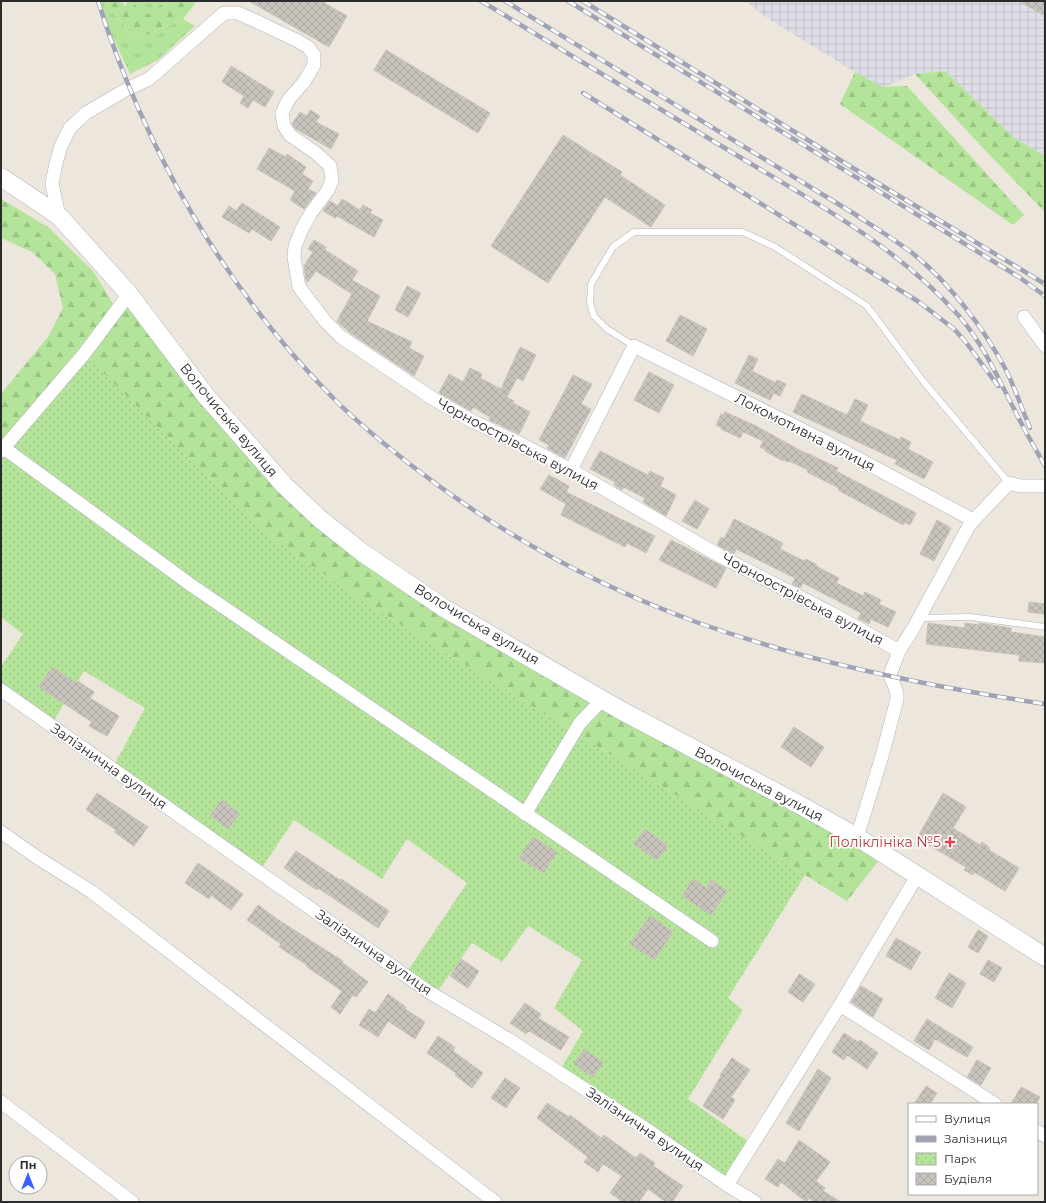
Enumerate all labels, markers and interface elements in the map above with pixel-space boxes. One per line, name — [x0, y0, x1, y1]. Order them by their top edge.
street label: Волочиська вулиця — [176, 359, 282, 481]
street label: Локомотивна вулиця — [732, 389, 878, 475]
street label: Чорноострівська вулиця — [434, 394, 602, 494]
street label: Чорноострівська вулиця — [719, 549, 887, 649]
street label: Волочиська вулиця — [411, 579, 543, 669]
street label: Залізнична вулиця — [47, 719, 171, 813]
street label: Волочиська вулиця — [692, 742, 826, 826]
place label: Поліклініка №5 — [829, 833, 941, 851]
marker: Поліклініка №5 — [944, 836, 956, 848]
street label: Залізнична вулиця — [312, 905, 436, 999]
street label: Залізнична вулиця — [583, 1083, 707, 1175]
legend — [908, 1103, 1038, 1195]
text: Вулиця — [944, 1111, 991, 1126]
text: Залізниця — [944, 1131, 1008, 1146]
text: Парк — [944, 1151, 976, 1166]
north arrow — [8, 1155, 48, 1195]
text: Пн — [20, 1158, 36, 1172]
text: Будівля — [944, 1171, 992, 1186]

